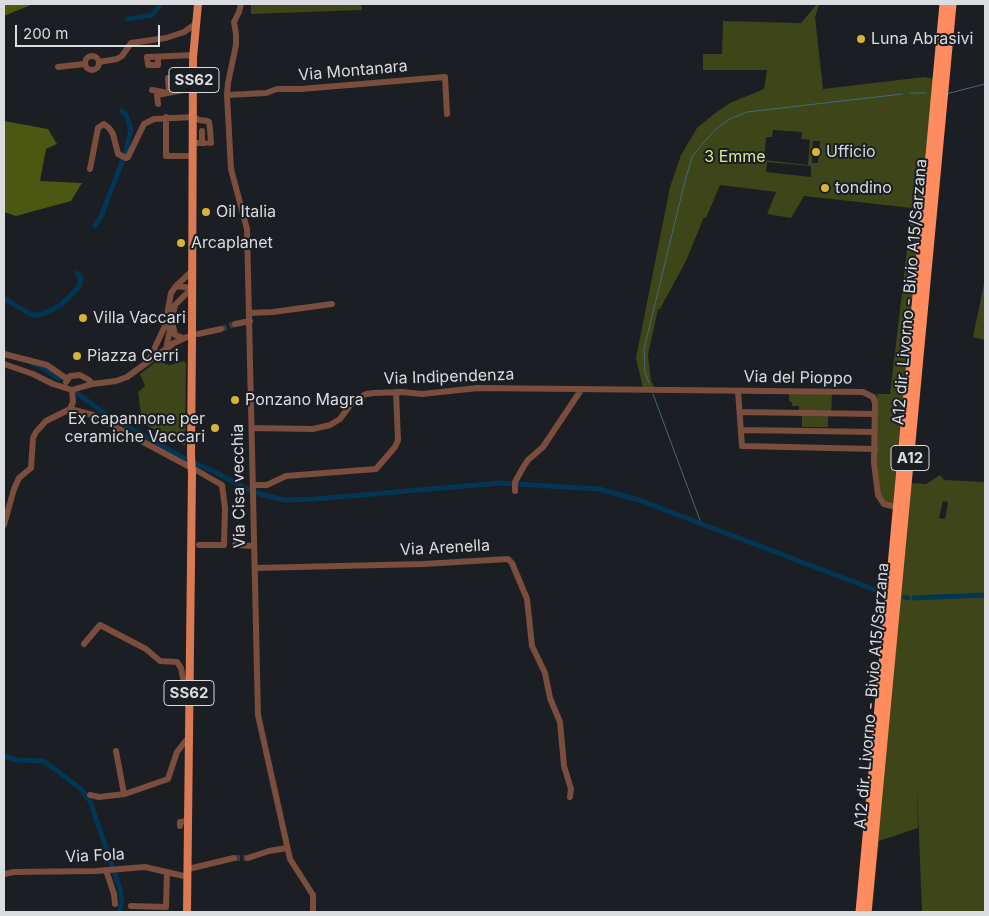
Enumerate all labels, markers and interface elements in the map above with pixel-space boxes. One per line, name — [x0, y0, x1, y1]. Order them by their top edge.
scale bar — [18, 15, 162, 47]
text: 200 m — [23, 24, 68, 43]
place label: Luna Abrasivi — [871, 29, 973, 49]
marker: Luna Abrasivi — [855, 33, 867, 45]
street label: Via Montanara — [298, 57, 408, 85]
road number: SS62 — [169, 68, 219, 92]
place label: Ufficio — [826, 142, 876, 162]
marker: Ufficio — [810, 146, 822, 158]
park label: 3 Emme — [704, 147, 766, 167]
street label: A12 dir. Livorno - Bivio A15/Sarzana — [889, 158, 931, 426]
place label: tondino — [835, 178, 892, 198]
marker: tondino — [819, 182, 831, 194]
place label: Oil Italia — [216, 202, 276, 222]
marker: Oil Italia — [200, 206, 212, 218]
place label: Arcaplanet — [191, 233, 273, 253]
marker: Arcaplanet — [175, 237, 187, 249]
place label: Villa Vaccari — [93, 308, 186, 328]
marker: Villa Vaccari — [77, 312, 89, 324]
place label: Piazza Cerri — [87, 346, 179, 366]
marker: Piazza Cerri — [71, 350, 83, 362]
street label: Via Indipendenza — [383, 365, 515, 389]
street label: Via del Pioppo — [743, 367, 853, 389]
place label: Ponzano Magra — [245, 390, 364, 410]
marker: Ponzano Magra — [229, 394, 241, 406]
place label: Ex capannone per ceramiche Vaccari — [64, 409, 205, 447]
marker: Ex capannone per ceramiche Vaccari — [209, 422, 221, 434]
street label: Via Cisa vecchia — [228, 424, 250, 548]
road number: A12 — [891, 446, 929, 470]
street label: Via Arenella — [400, 536, 490, 560]
street label: A12 dir. Livorno - Bivio A15/Sarzana — [851, 562, 893, 830]
road number: SS62 — [164, 680, 214, 706]
street label: Via Fola — [65, 845, 125, 867]

